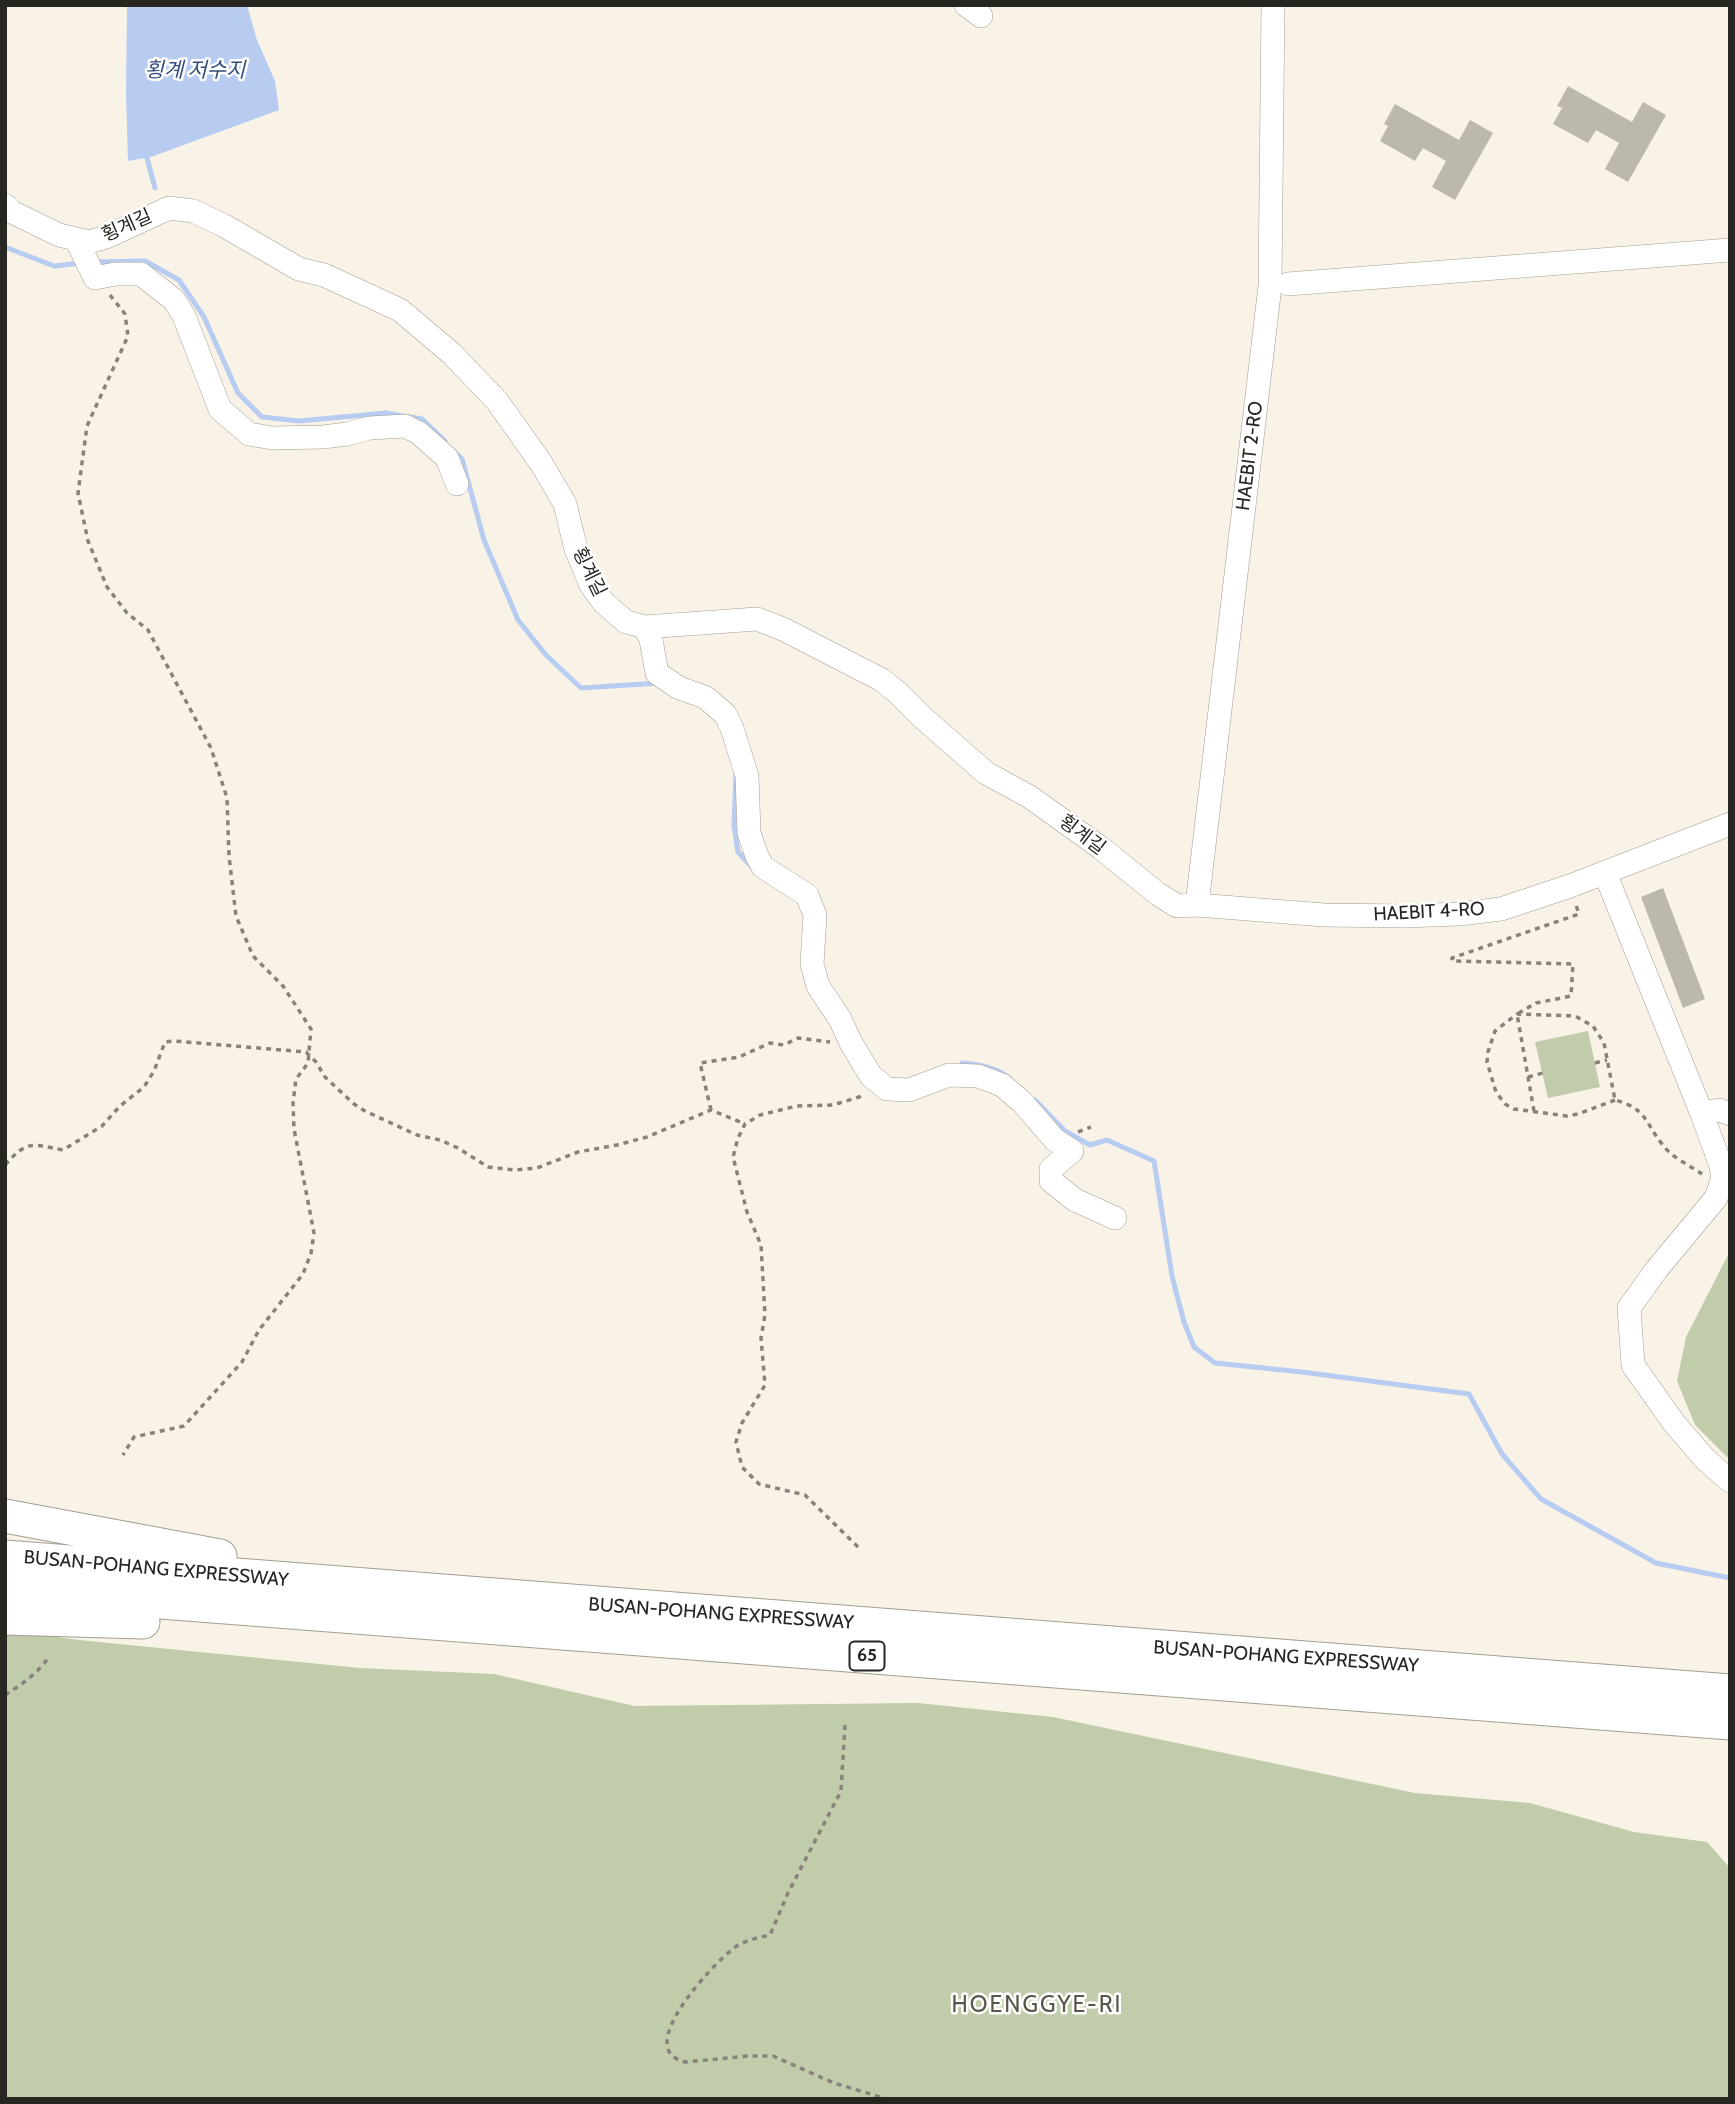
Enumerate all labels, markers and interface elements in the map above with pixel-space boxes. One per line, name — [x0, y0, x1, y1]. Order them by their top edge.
water label: 횡계 저수지 — [145, 58, 245, 84]
street label: 횡계길 — [98, 205, 156, 247]
street label: HAEBIT 2-RO — [1232, 400, 1268, 512]
street label: 횡계길 — [567, 543, 611, 601]
street label: 횡계길 — [1054, 810, 1110, 860]
street label: HAEBIT 4-RO — [1373, 898, 1485, 926]
street label: BUSAN-POHANG EXPRESSWAY — [23, 1546, 289, 1592]
street label: BUSAN-POHANG EXPRESSWAY — [588, 1593, 854, 1635]
street label: BUSAN-POHANG EXPRESSWAY — [1153, 1636, 1419, 1678]
road number: 65 — [850, 1642, 884, 1671]
district label: HOENGGYE-RI — [953, 1991, 1121, 2019]

